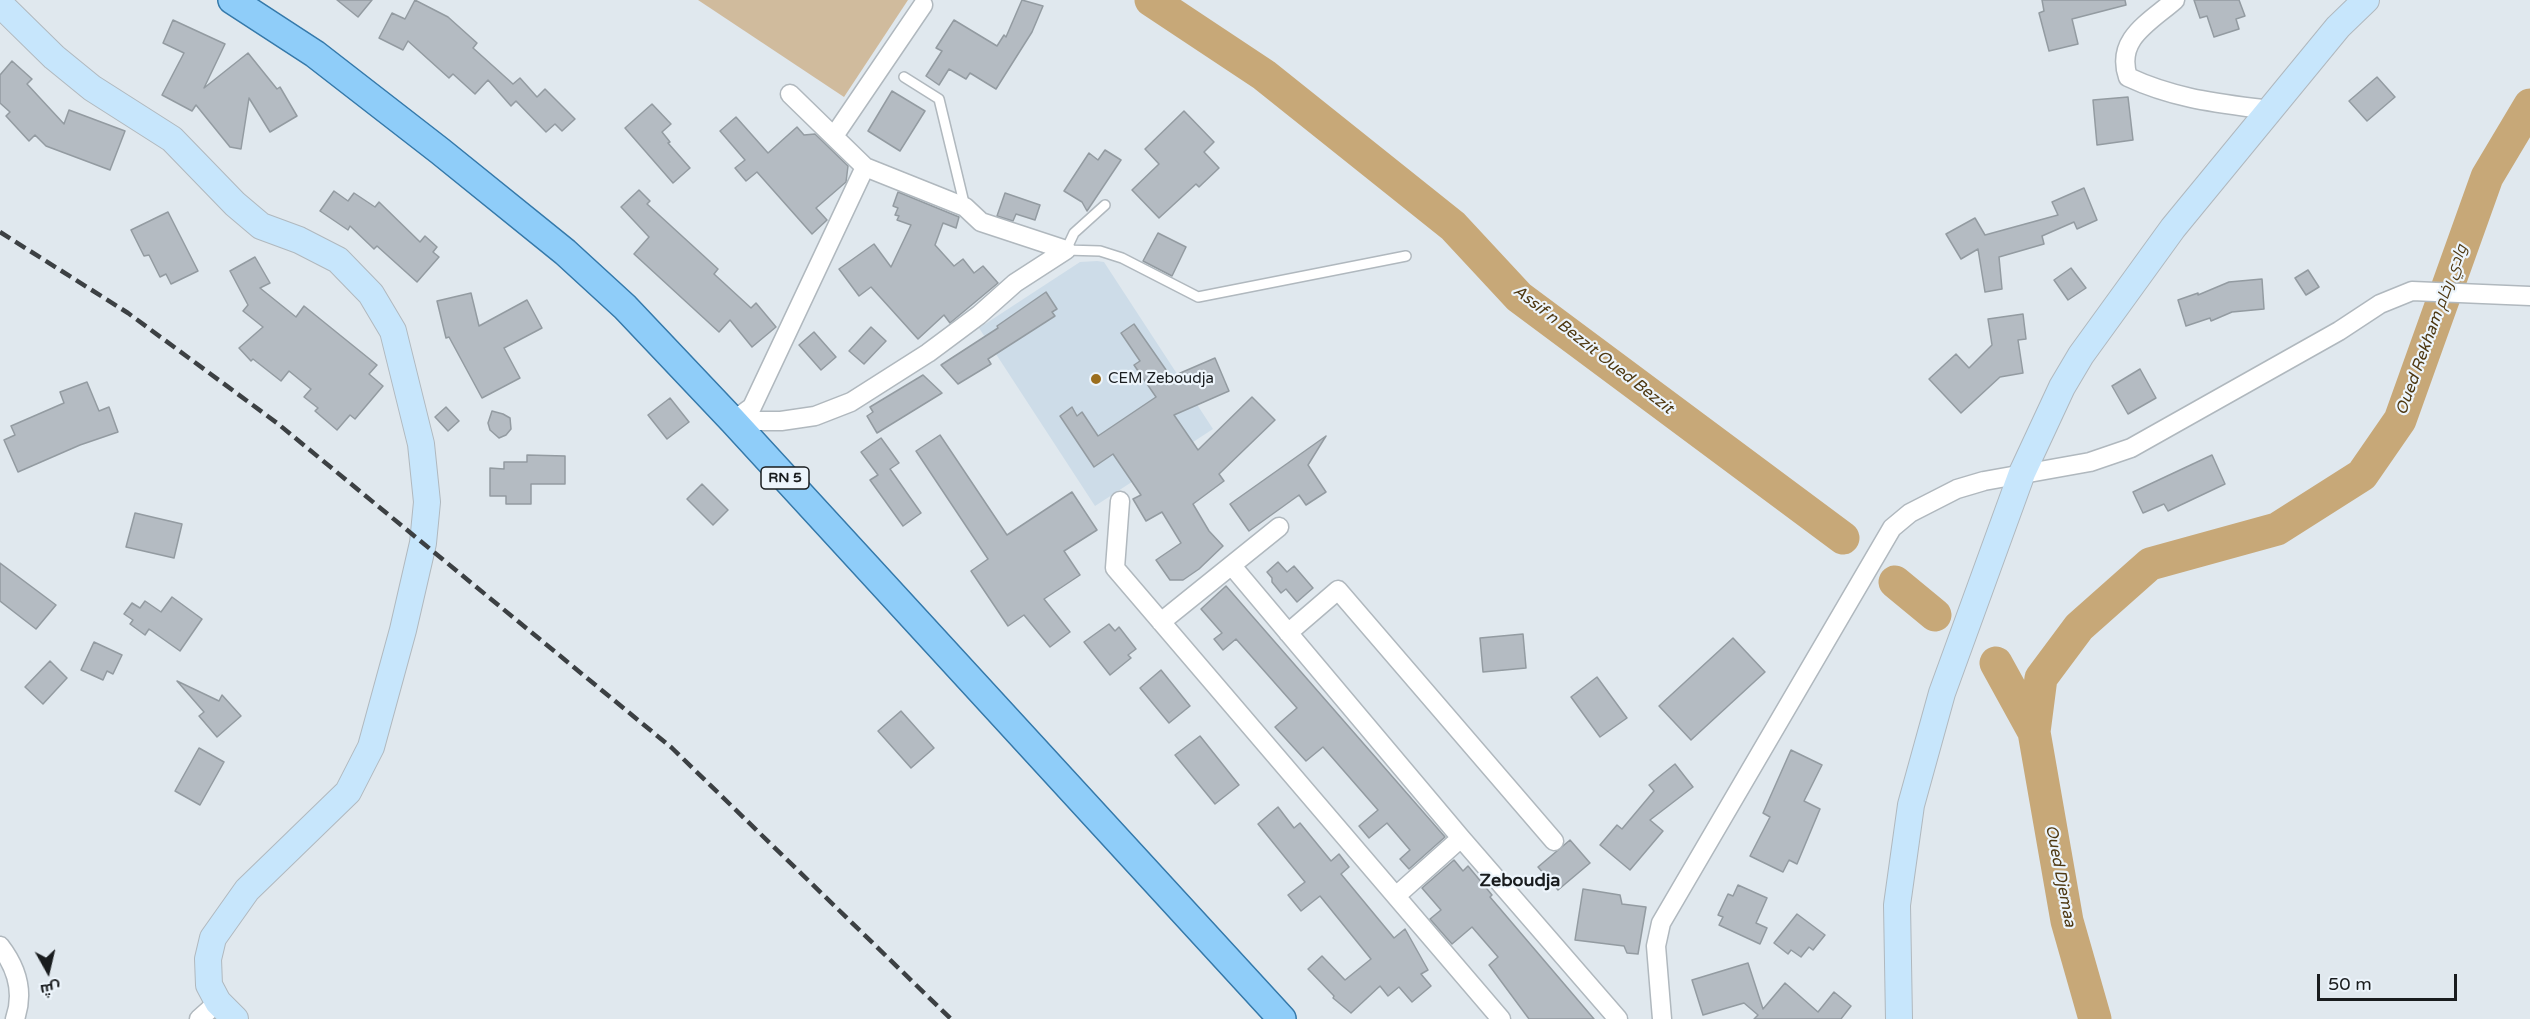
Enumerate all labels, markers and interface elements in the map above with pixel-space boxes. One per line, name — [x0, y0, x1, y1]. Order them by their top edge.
water label: Oued Rekham وادي رخام — [2392, 242, 2472, 418]
water label: Assif n Bezzit Oued Bezzit — [1509, 282, 1677, 418]
place label: CEM Zeboudja — [1108, 370, 1214, 388]
marker: CEM Zeboudja — [1089, 372, 1103, 386]
road number: RN 5 — [761, 467, 809, 489]
water label: Oued Djemaa — [2041, 823, 2079, 929]
district label: Zeboudja — [1480, 870, 1560, 892]
north arrow — [18, 941, 78, 1001]
scale bar — [2320, 962, 2460, 1000]
text: 50 m — [2328, 973, 2372, 995]
text: ش — [39, 977, 62, 1000]

